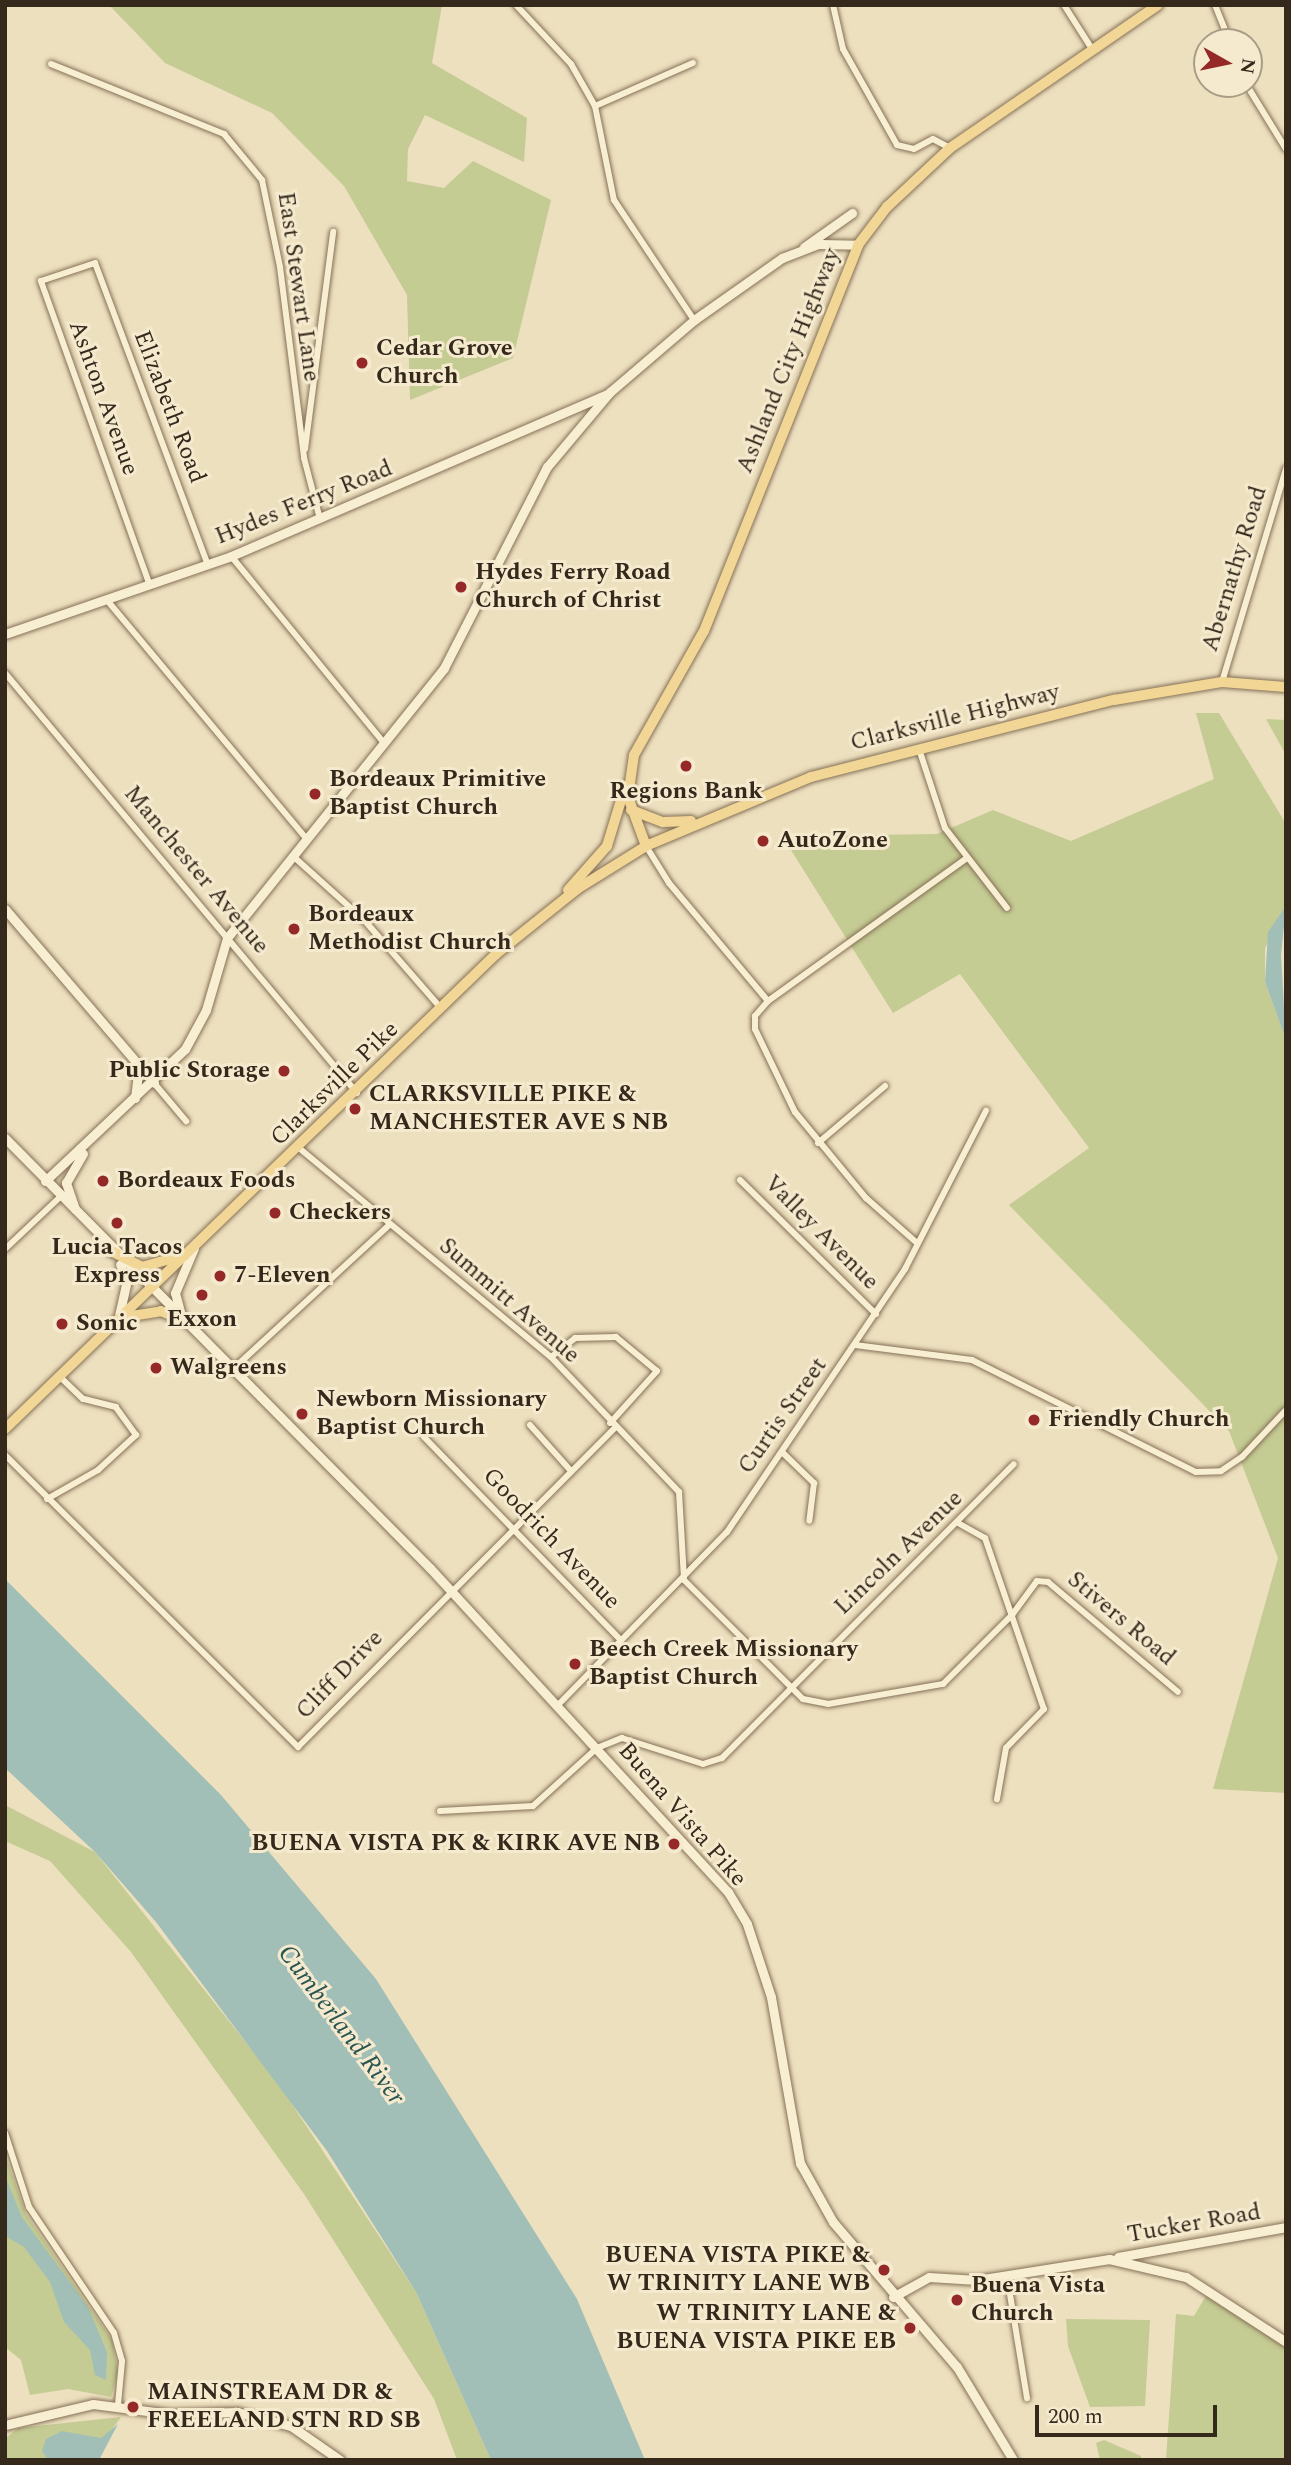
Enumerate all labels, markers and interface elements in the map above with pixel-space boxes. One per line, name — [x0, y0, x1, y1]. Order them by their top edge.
north arrow — [1193, 28, 1263, 98]
text: N — [1232, 56, 1263, 76]
street label: East Stewart Lane — [270, 190, 326, 384]
street label: Ashland City Highway — [731, 244, 847, 478]
street label: Ashton Avenue — [62, 317, 144, 479]
street label: Elizabeth Road — [127, 327, 211, 487]
place label: Cedar Grove Church — [376, 335, 513, 391]
marker: Cedar Grove Church — [354, 355, 370, 371]
street label: Hydes Ferry Road — [211, 454, 397, 552]
street label: Abernathy Road — [1196, 483, 1274, 655]
place label: Hydes Ferry Road Church of Christ — [475, 559, 671, 615]
marker: Hydes Ferry Road Church of Christ — [453, 579, 469, 595]
street label: Clarksville Highway — [847, 678, 1063, 758]
marker: Regions Bank — [678, 758, 694, 774]
place label: Bordeaux Primitive Baptist Church — [329, 766, 546, 822]
place label: Regions Bank — [609, 778, 763, 806]
street label: Manchester Avenue — [117, 780, 275, 960]
marker: Bordeaux Primitive Baptist Church — [307, 786, 323, 802]
place label: AutoZone — [777, 827, 888, 855]
marker: AutoZone — [755, 833, 771, 849]
place label: Bordeaux Methodist Church — [308, 901, 512, 957]
marker: Bordeaux Methodist Church — [286, 921, 302, 937]
street label: Clarksville Pike — [265, 1016, 405, 1152]
place label: Public Storage — [109, 1057, 270, 1085]
marker: Public Storage — [276, 1063, 292, 1079]
place label: CLARKSVILLE PIKE & MANCHESTER AVE S NB — [369, 1081, 668, 1137]
marker: CLARKSVILLE PIKE & MANCHESTER AVE S NB — [347, 1101, 363, 1117]
place label: Bordeaux Foods — [117, 1167, 295, 1195]
street label: Valley Avenue — [758, 1170, 884, 1296]
marker: Bordeaux Foods — [95, 1173, 111, 1189]
place label: Checkers — [289, 1199, 391, 1227]
marker: Checkers — [267, 1205, 283, 1221]
marker: Lucia Tacos Express — [109, 1215, 125, 1231]
street label: Summitt Avenue — [433, 1232, 585, 1370]
place label: Lucia Tacos Express — [51, 1234, 183, 1290]
place label: 7-Eleven — [234, 1262, 331, 1290]
marker: 7-Eleven — [212, 1268, 228, 1284]
marker: Exxon — [194, 1287, 210, 1303]
place label: Exxon — [167, 1306, 237, 1334]
place label: Sonic — [76, 1310, 138, 1338]
marker: Sonic — [54, 1316, 70, 1332]
street label: Curtis Street — [732, 1352, 834, 1480]
place label: Walgreens — [170, 1354, 287, 1382]
marker: Walgreens — [148, 1360, 164, 1376]
place label: Newborn Missionary Baptist Church — [316, 1386, 546, 1442]
marker: Newborn Missionary Baptist Church — [294, 1406, 310, 1422]
place label: Friendly Church — [1048, 1406, 1230, 1434]
marker: Friendly Church — [1026, 1412, 1042, 1428]
street label: Goodrich Avenue — [476, 1462, 626, 1616]
street label: Lincoln Avenue — [829, 1485, 969, 1621]
street label: Stivers Road — [1061, 1566, 1181, 1672]
street label: Cliff Drive — [290, 1624, 390, 1726]
place label: Beech Creek Missionary Baptist Church — [589, 1636, 858, 1692]
marker: Beech Creek Missionary Baptist Church — [567, 1656, 583, 1672]
street label: Buena Vista Pike — [612, 1737, 752, 1893]
place label: BUENA VISTA PK & KIRK AVE NB — [251, 1830, 660, 1858]
marker: BUENA VISTA PK & KIRK AVE NB — [666, 1836, 682, 1852]
water label: Cumberland River — [271, 1939, 411, 2111]
street label: Tucker Road — [1125, 2198, 1263, 2250]
place label: BUENA VISTA PIKE & W TRINITY LANE WB — [605, 2242, 870, 2298]
marker: BUENA VISTA PIKE & W TRINITY LANE WB — [876, 2262, 892, 2278]
place label: Buena Vista Church — [971, 2272, 1105, 2328]
marker: Buena Vista Church — [949, 2292, 965, 2308]
place label: W TRINITY LANE & BUENA VISTA PIKE EB — [616, 2300, 896, 2356]
marker: W TRINITY LANE & BUENA VISTA PIKE EB — [902, 2320, 918, 2336]
place label: MAINSTREAM DR & FREELAND STN RD SB — [147, 2379, 420, 2435]
scale bar — [1039, 2392, 1221, 2436]
marker: MAINSTREAM DR & FREELAND STN RD SB — [125, 2399, 141, 2415]
text: 200 m — [1048, 2401, 1103, 2433]

